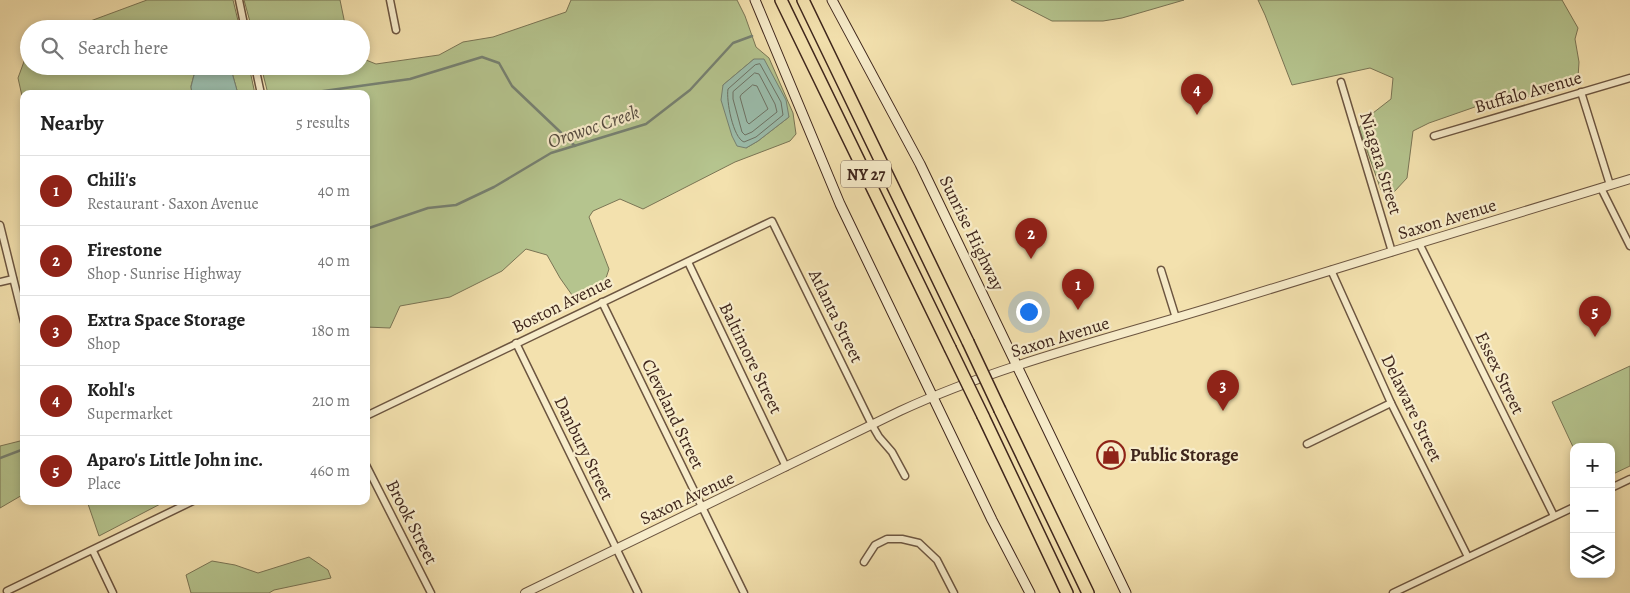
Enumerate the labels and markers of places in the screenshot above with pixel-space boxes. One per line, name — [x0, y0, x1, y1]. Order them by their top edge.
pin: 4 — [1181, 74, 1213, 115]
pin: 2 — [1015, 218, 1047, 259]
pin: 1 — [1062, 269, 1094, 310]
pin: 5 — [1579, 296, 1611, 337]
pin: 3 — [1207, 370, 1239, 411]
shop icon: Public Storage — [1096, 440, 1126, 470]
place label: Public Storage — [1130, 443, 1239, 467]

